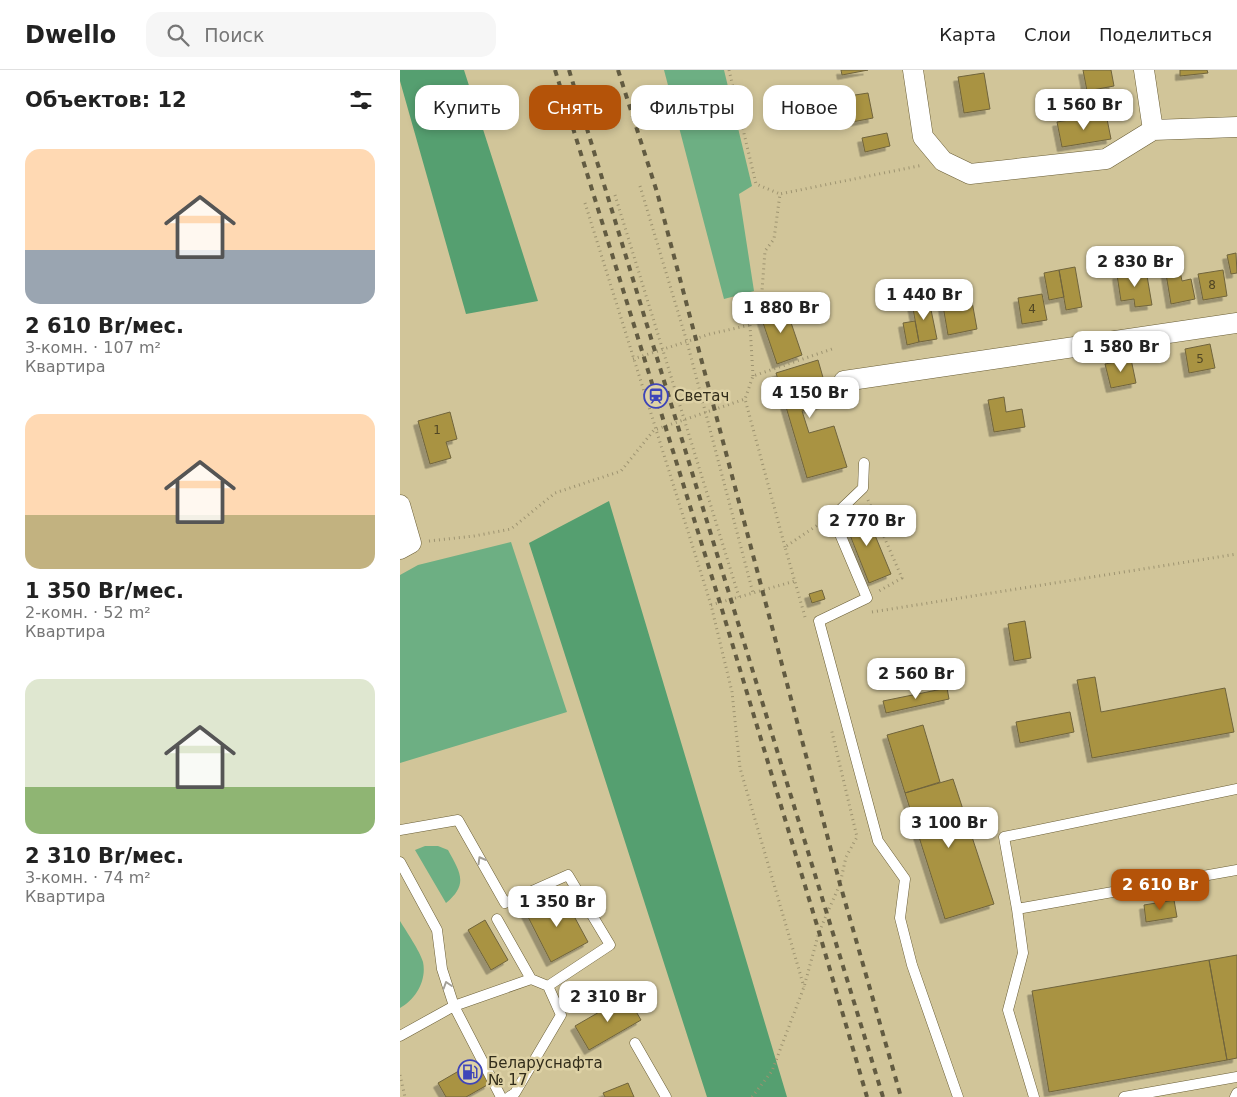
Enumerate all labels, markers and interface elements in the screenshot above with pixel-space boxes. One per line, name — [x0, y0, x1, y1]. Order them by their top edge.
search box — [146, 12, 496, 57]
text: Dwello — [25, 21, 116, 49]
icon: search — [164, 21, 192, 49]
text: Поиск — [204, 24, 265, 46]
text: Карта — [939, 24, 996, 45]
text: Слои — [1024, 24, 1071, 45]
text: Поделиться — [1099, 24, 1212, 45]
chip: Купить — [415, 85, 519, 130]
chip: Снять — [529, 85, 621, 130]
chip: Фильтры — [631, 85, 753, 130]
chip: Новое — [763, 85, 856, 130]
icon: filters — [347, 86, 375, 114]
text: Объектов: 12 — [25, 88, 187, 112]
pin: 1 560 Br — [1032, 88, 1136, 131]
text: 1 560 Br — [1046, 95, 1122, 114]
icon: home — [155, 182, 245, 272]
pin: 2 830 Br — [1083, 246, 1187, 288]
text: 2 830 Br — [1097, 252, 1173, 271]
pin: 1 440 Br — [872, 278, 976, 321]
house number: 8 — [1208, 278, 1216, 292]
text: 1 440 Br — [886, 285, 962, 304]
pin: 1 880 Br — [729, 292, 833, 334]
text: 1 880 Br — [743, 298, 819, 317]
house number: 4 — [1028, 302, 1036, 316]
text: 2 610 Br/мес. — [25, 314, 184, 338]
pin: 1 580 Br — [1069, 330, 1173, 373]
text: 1 580 Br — [1083, 337, 1159, 356]
text: 3-комн. · 107 m² — [25, 338, 161, 357]
house number: 5 — [1196, 352, 1204, 366]
text: Квартира — [25, 357, 105, 376]
pin: 4 150 Br — [758, 376, 862, 419]
station icon: Светач — [643, 383, 669, 409]
text: 4 150 Br — [772, 383, 848, 402]
place label: Светач — [674, 387, 729, 405]
house number: 1 — [433, 423, 441, 437]
icon: home — [155, 447, 245, 537]
pin: 2 770 Br — [815, 504, 919, 547]
text: 2 770 Br — [829, 511, 905, 530]
text: 1 350 Br/мес. — [25, 579, 184, 603]
text: 2-комн. · 52 m² — [25, 603, 151, 622]
text: Квартира — [25, 622, 105, 641]
pin: 2 560 Br — [864, 658, 968, 700]
text: 2 560 Br — [878, 664, 954, 683]
icon: home — [155, 712, 245, 802]
pin: 3 100 Br — [897, 806, 1001, 849]
text: 3 100 Br — [911, 813, 987, 832]
text: 2 310 Br/мес. — [25, 844, 184, 868]
one-way arrow — [478, 856, 488, 865]
text: 3-комн. · 74 m² — [25, 868, 151, 887]
pin: 2 610 Br — [1108, 868, 1212, 911]
text: 2 610 Br — [1122, 875, 1198, 894]
pin: 1 350 Br — [505, 886, 609, 928]
text: Квартира — [25, 887, 105, 906]
text: 1 350 Br — [519, 892, 595, 911]
pin: 2 310 Br — [556, 980, 660, 1023]
one-way arrow — [443, 981, 453, 990]
text: 2 310 Br — [570, 987, 646, 1006]
place label: Беларуснафта № 17 — [488, 1054, 603, 1089]
fuel station icon: Беларуснафта № 17 — [457, 1059, 483, 1085]

